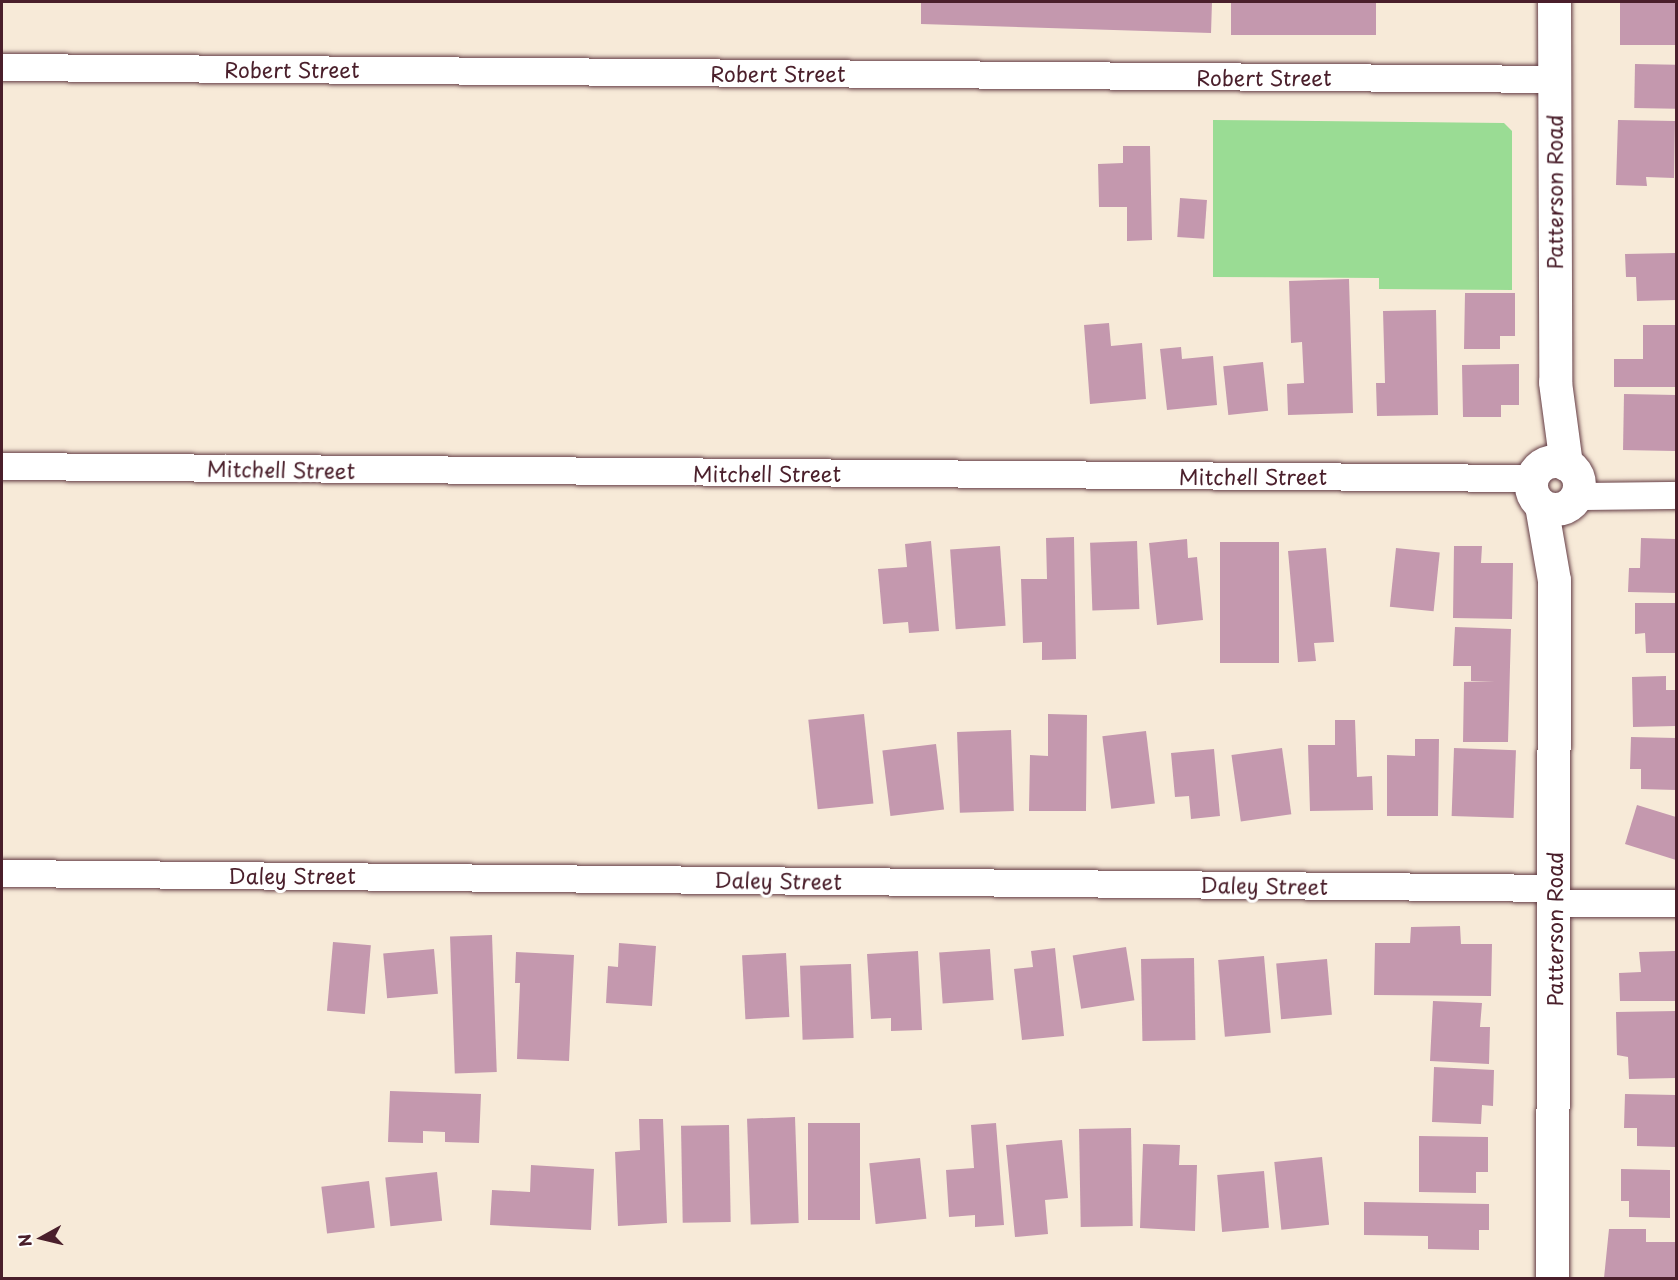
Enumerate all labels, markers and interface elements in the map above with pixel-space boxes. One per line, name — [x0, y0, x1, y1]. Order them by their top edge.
street label: Robert Street — [224, 56, 360, 82]
street label: Robert Street — [710, 60, 846, 86]
street label: Robert Street — [1196, 64, 1332, 90]
street label: Patterson Road — [1541, 115, 1567, 269]
street label: Mitchell Street — [206, 455, 356, 483]
street label: Mitchell Street — [692, 460, 842, 486]
street label: Mitchell Street — [1178, 463, 1328, 489]
street label: Patterson Road — [1541, 852, 1567, 1006]
street label: Daley Street — [227, 862, 357, 888]
street label: Daley Street — [713, 866, 843, 894]
street label: Daley Street — [1199, 871, 1329, 899]
north arrow — [12, 1208, 72, 1268]
text: N — [11, 1233, 37, 1248]

